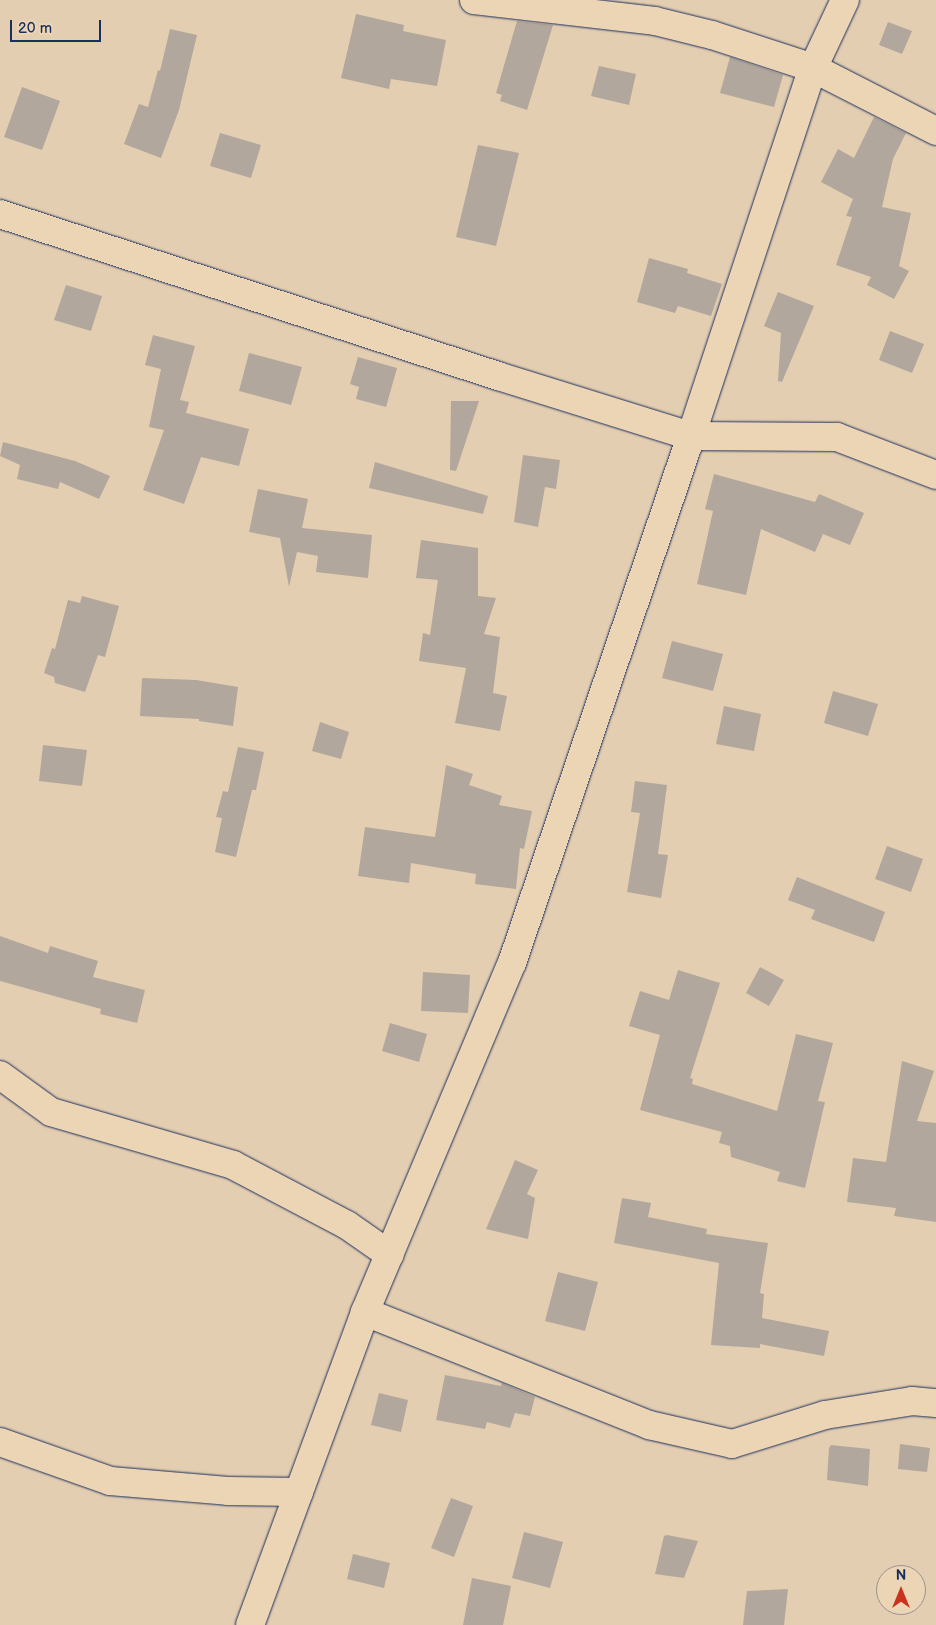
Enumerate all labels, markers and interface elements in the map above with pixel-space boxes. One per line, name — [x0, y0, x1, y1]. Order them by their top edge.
scale bar — [12, 10, 104, 42]
text: 20 m — [18, 19, 52, 38]
north arrow — [876, 1565, 926, 1615]
text: N — [896, 1567, 906, 1584]

